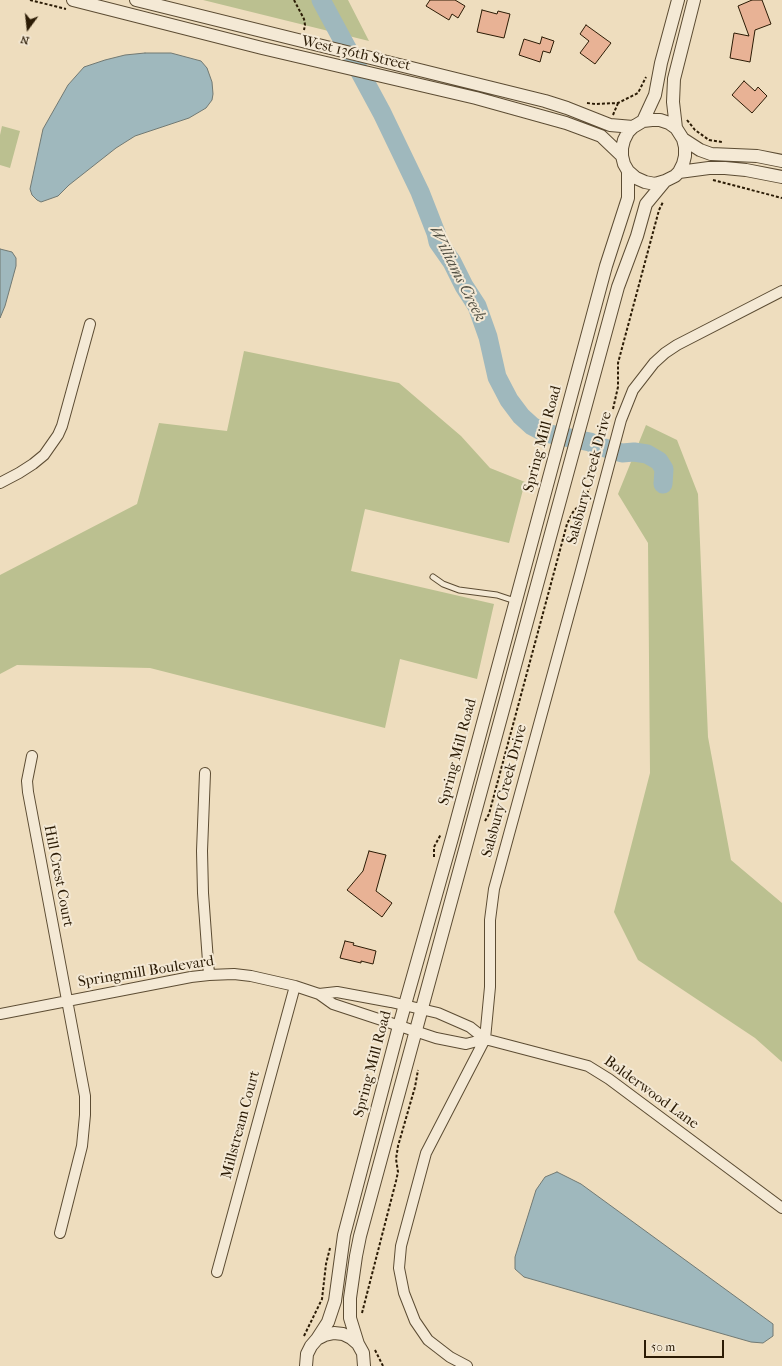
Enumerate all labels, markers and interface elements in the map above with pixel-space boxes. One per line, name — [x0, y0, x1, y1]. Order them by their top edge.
north arrow — [8, 8, 48, 48]
text: N — [19, 33, 30, 47]
street label: West 136th Street — [300, 33, 412, 75]
water label: Williams Creek — [425, 223, 489, 325]
street label: Spring Mill Road — [520, 384, 566, 494]
street label: Salsbury Creek Drive — [564, 410, 616, 546]
street label: Spring Mill Road — [435, 697, 481, 807]
street label: Salsbury Creek Drive — [479, 723, 531, 859]
street label: Hill Crest Court — [39, 823, 77, 929]
street label: Springmill Boulevard — [77, 952, 215, 992]
street label: Spring Mill Road — [350, 1009, 396, 1119]
street label: Bolderwood Lane — [600, 1053, 702, 1133]
street label: Millstream Court — [218, 1069, 264, 1181]
scale bar — [646, 1332, 726, 1358]
text: 50 m — [651, 1340, 675, 1354]

